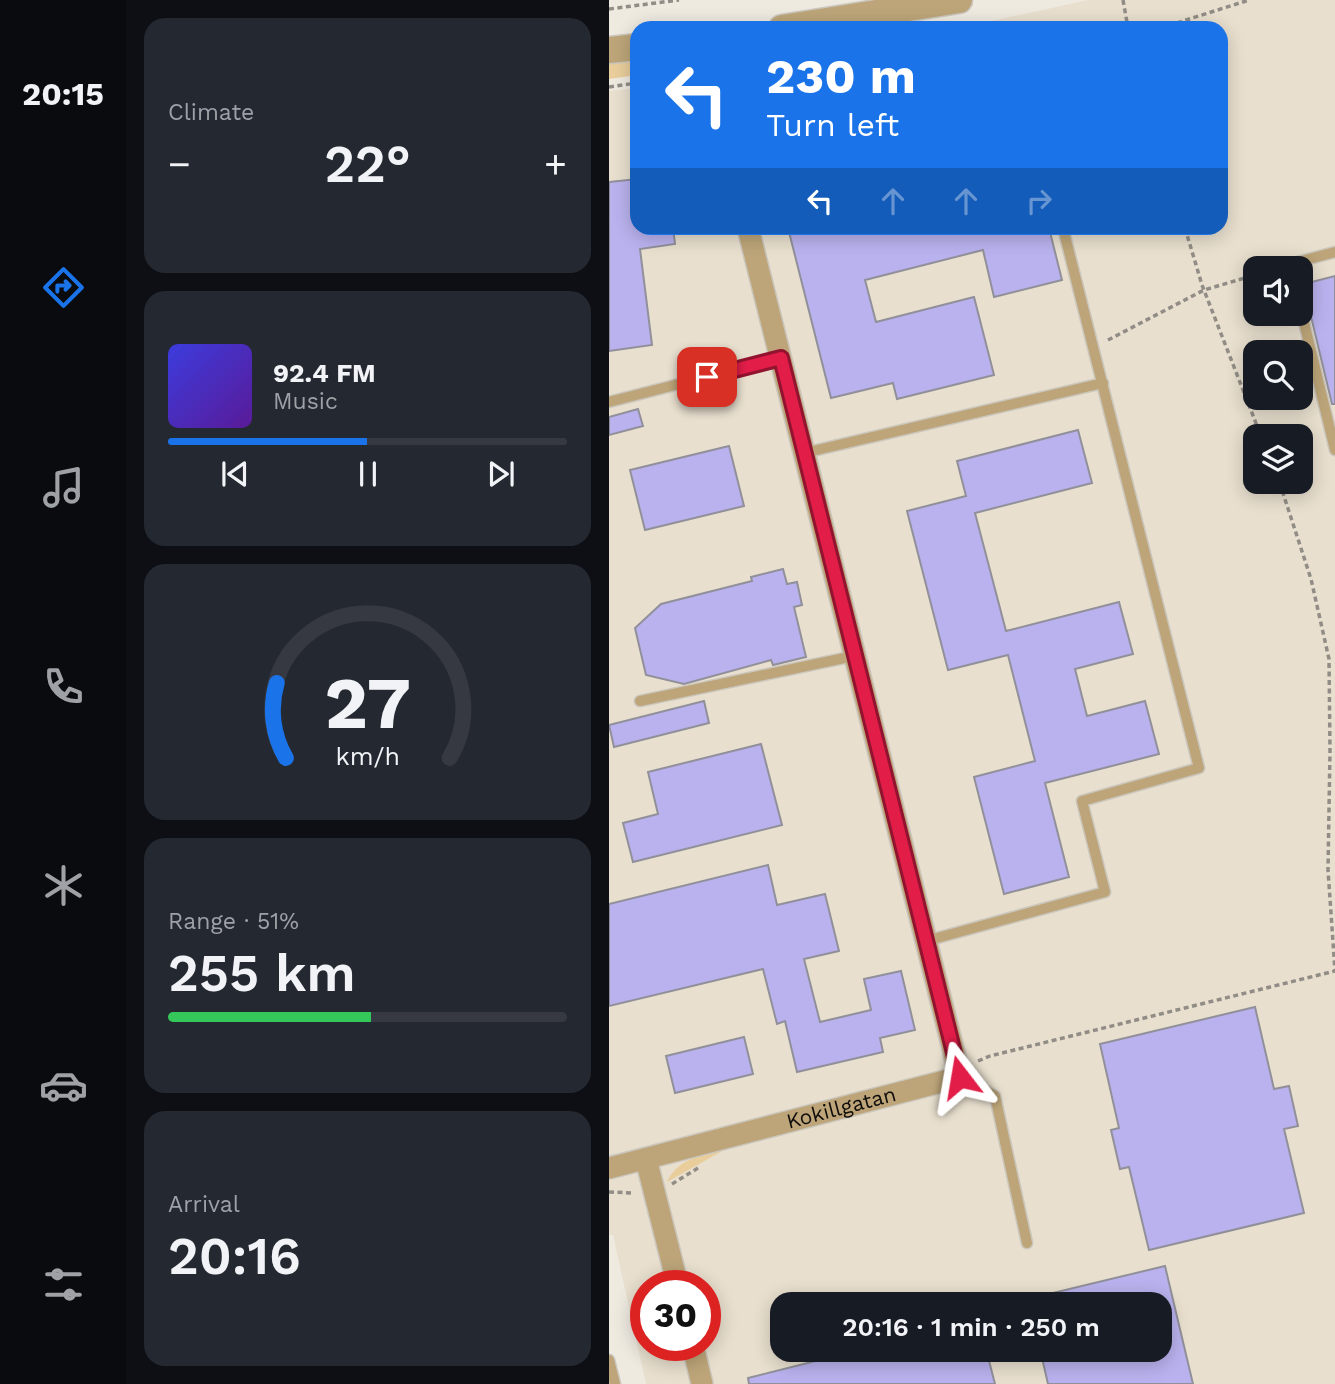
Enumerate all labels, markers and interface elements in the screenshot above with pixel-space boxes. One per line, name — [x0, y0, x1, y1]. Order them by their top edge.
text: 230 m — [766, 47, 916, 105]
icon: left — [651, 49, 742, 140]
text: 20:15 — [22, 75, 104, 113]
text: Climate — [168, 99, 254, 126]
text: Turn left — [766, 106, 899, 144]
text: 22° — [324, 134, 411, 195]
text: − — [168, 142, 191, 186]
text: + — [544, 142, 567, 186]
icon: left — [801, 182, 839, 220]
icon: ahead — [874, 182, 912, 220]
icon: ahead — [947, 182, 985, 220]
icon: right — [1020, 182, 1058, 220]
map controls — [1243, 256, 1313, 494]
button: sound — [1243, 256, 1313, 326]
icon: directions — [39, 263, 88, 312]
button: search — [1243, 340, 1313, 410]
pin — [677, 347, 737, 407]
text: 92.4 FM — [273, 358, 376, 388]
icon: arrive — [688, 358, 726, 396]
text: Music — [273, 388, 338, 415]
button: layers — [1243, 424, 1313, 494]
icon: previous — [216, 455, 254, 493]
icon: pause — [349, 455, 387, 493]
icon: next — [482, 455, 520, 493]
icon: music — [39, 463, 88, 512]
text: 27 — [324, 660, 411, 746]
icon: phone — [39, 662, 88, 711]
text: km/h — [335, 742, 400, 771]
icon: climate — [39, 861, 88, 910]
text: Range · 51% — [168, 908, 299, 935]
text: 255 km — [168, 943, 356, 1004]
position arrow — [923, 1040, 997, 1114]
icon: car — [39, 1061, 88, 1110]
street label: Kokillgatan — [784, 1081, 899, 1133]
text: Arrival — [168, 1191, 240, 1218]
text: 20:16 — [168, 1226, 301, 1287]
icon: filters — [39, 1260, 88, 1309]
speed limit sign: 30 — [630, 1270, 721, 1361]
text: 20:16 · 1 min · 250 m — [842, 1312, 1100, 1342]

